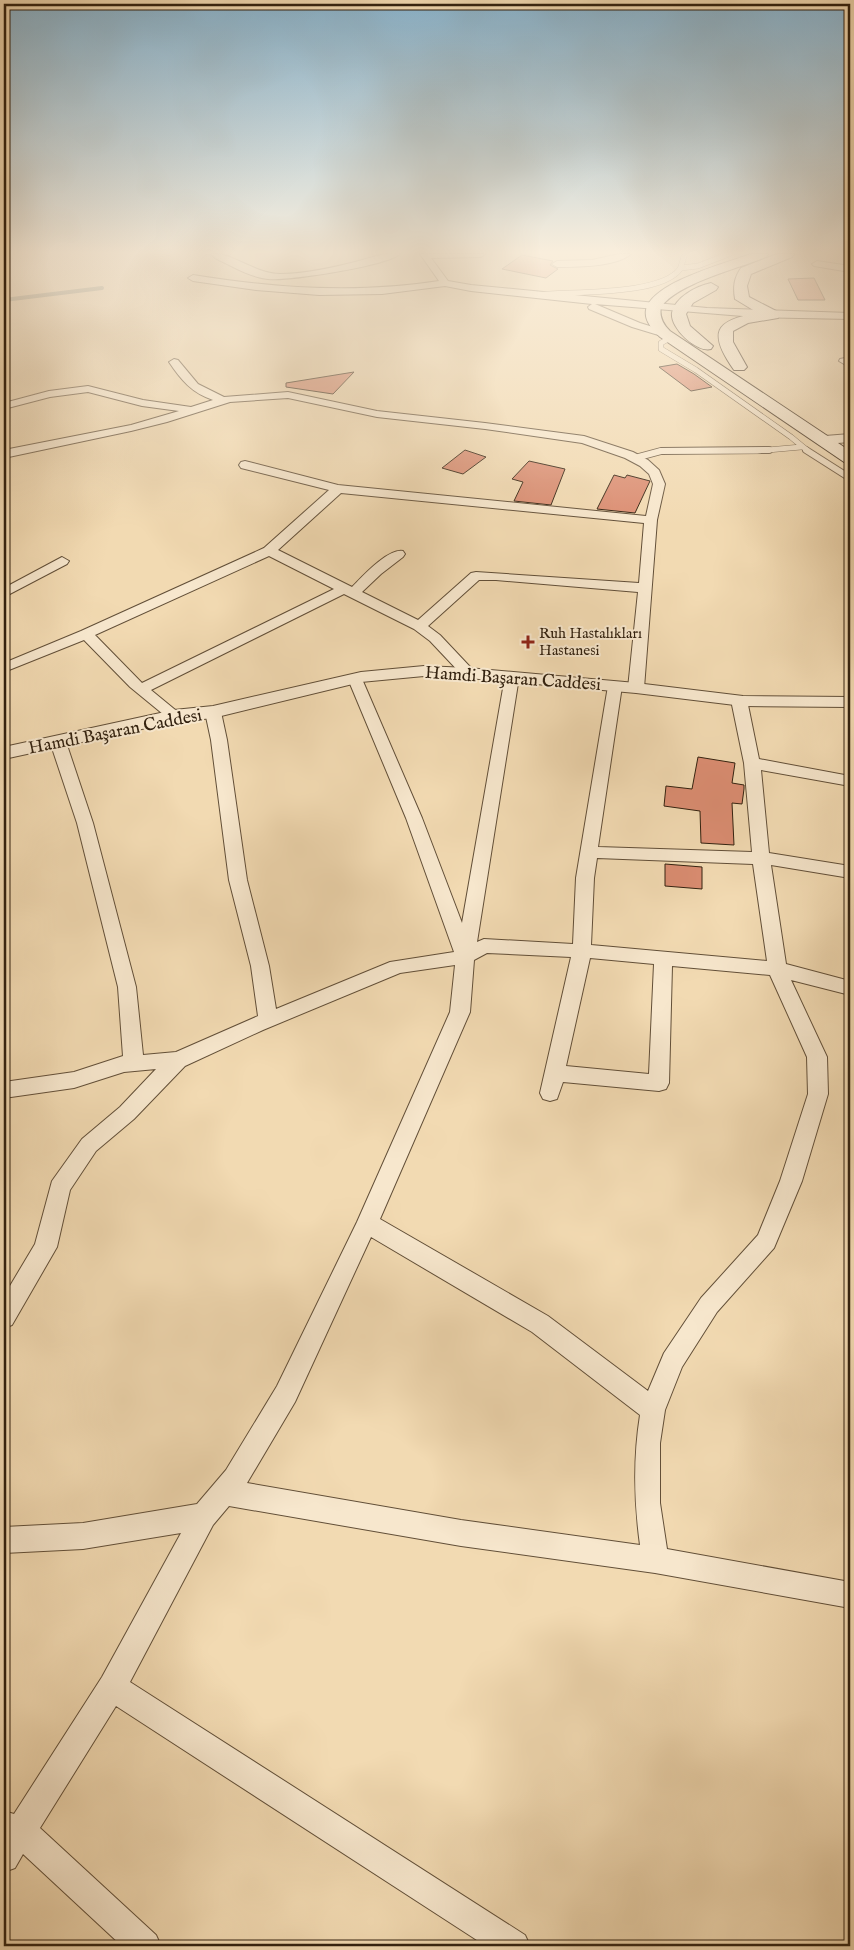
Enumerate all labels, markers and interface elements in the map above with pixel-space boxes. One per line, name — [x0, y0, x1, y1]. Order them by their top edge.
place label: Ruh Hastalıkları Hastanesi — [539, 624, 642, 660]
marker: Ruh Hastalıkları Hastanesi — [521, 635, 535, 649]
street label: Hamdi Başaran Caddesi — [424, 662, 602, 697]
street label: Hamdi Başaran Caddesi — [27, 704, 204, 761]

